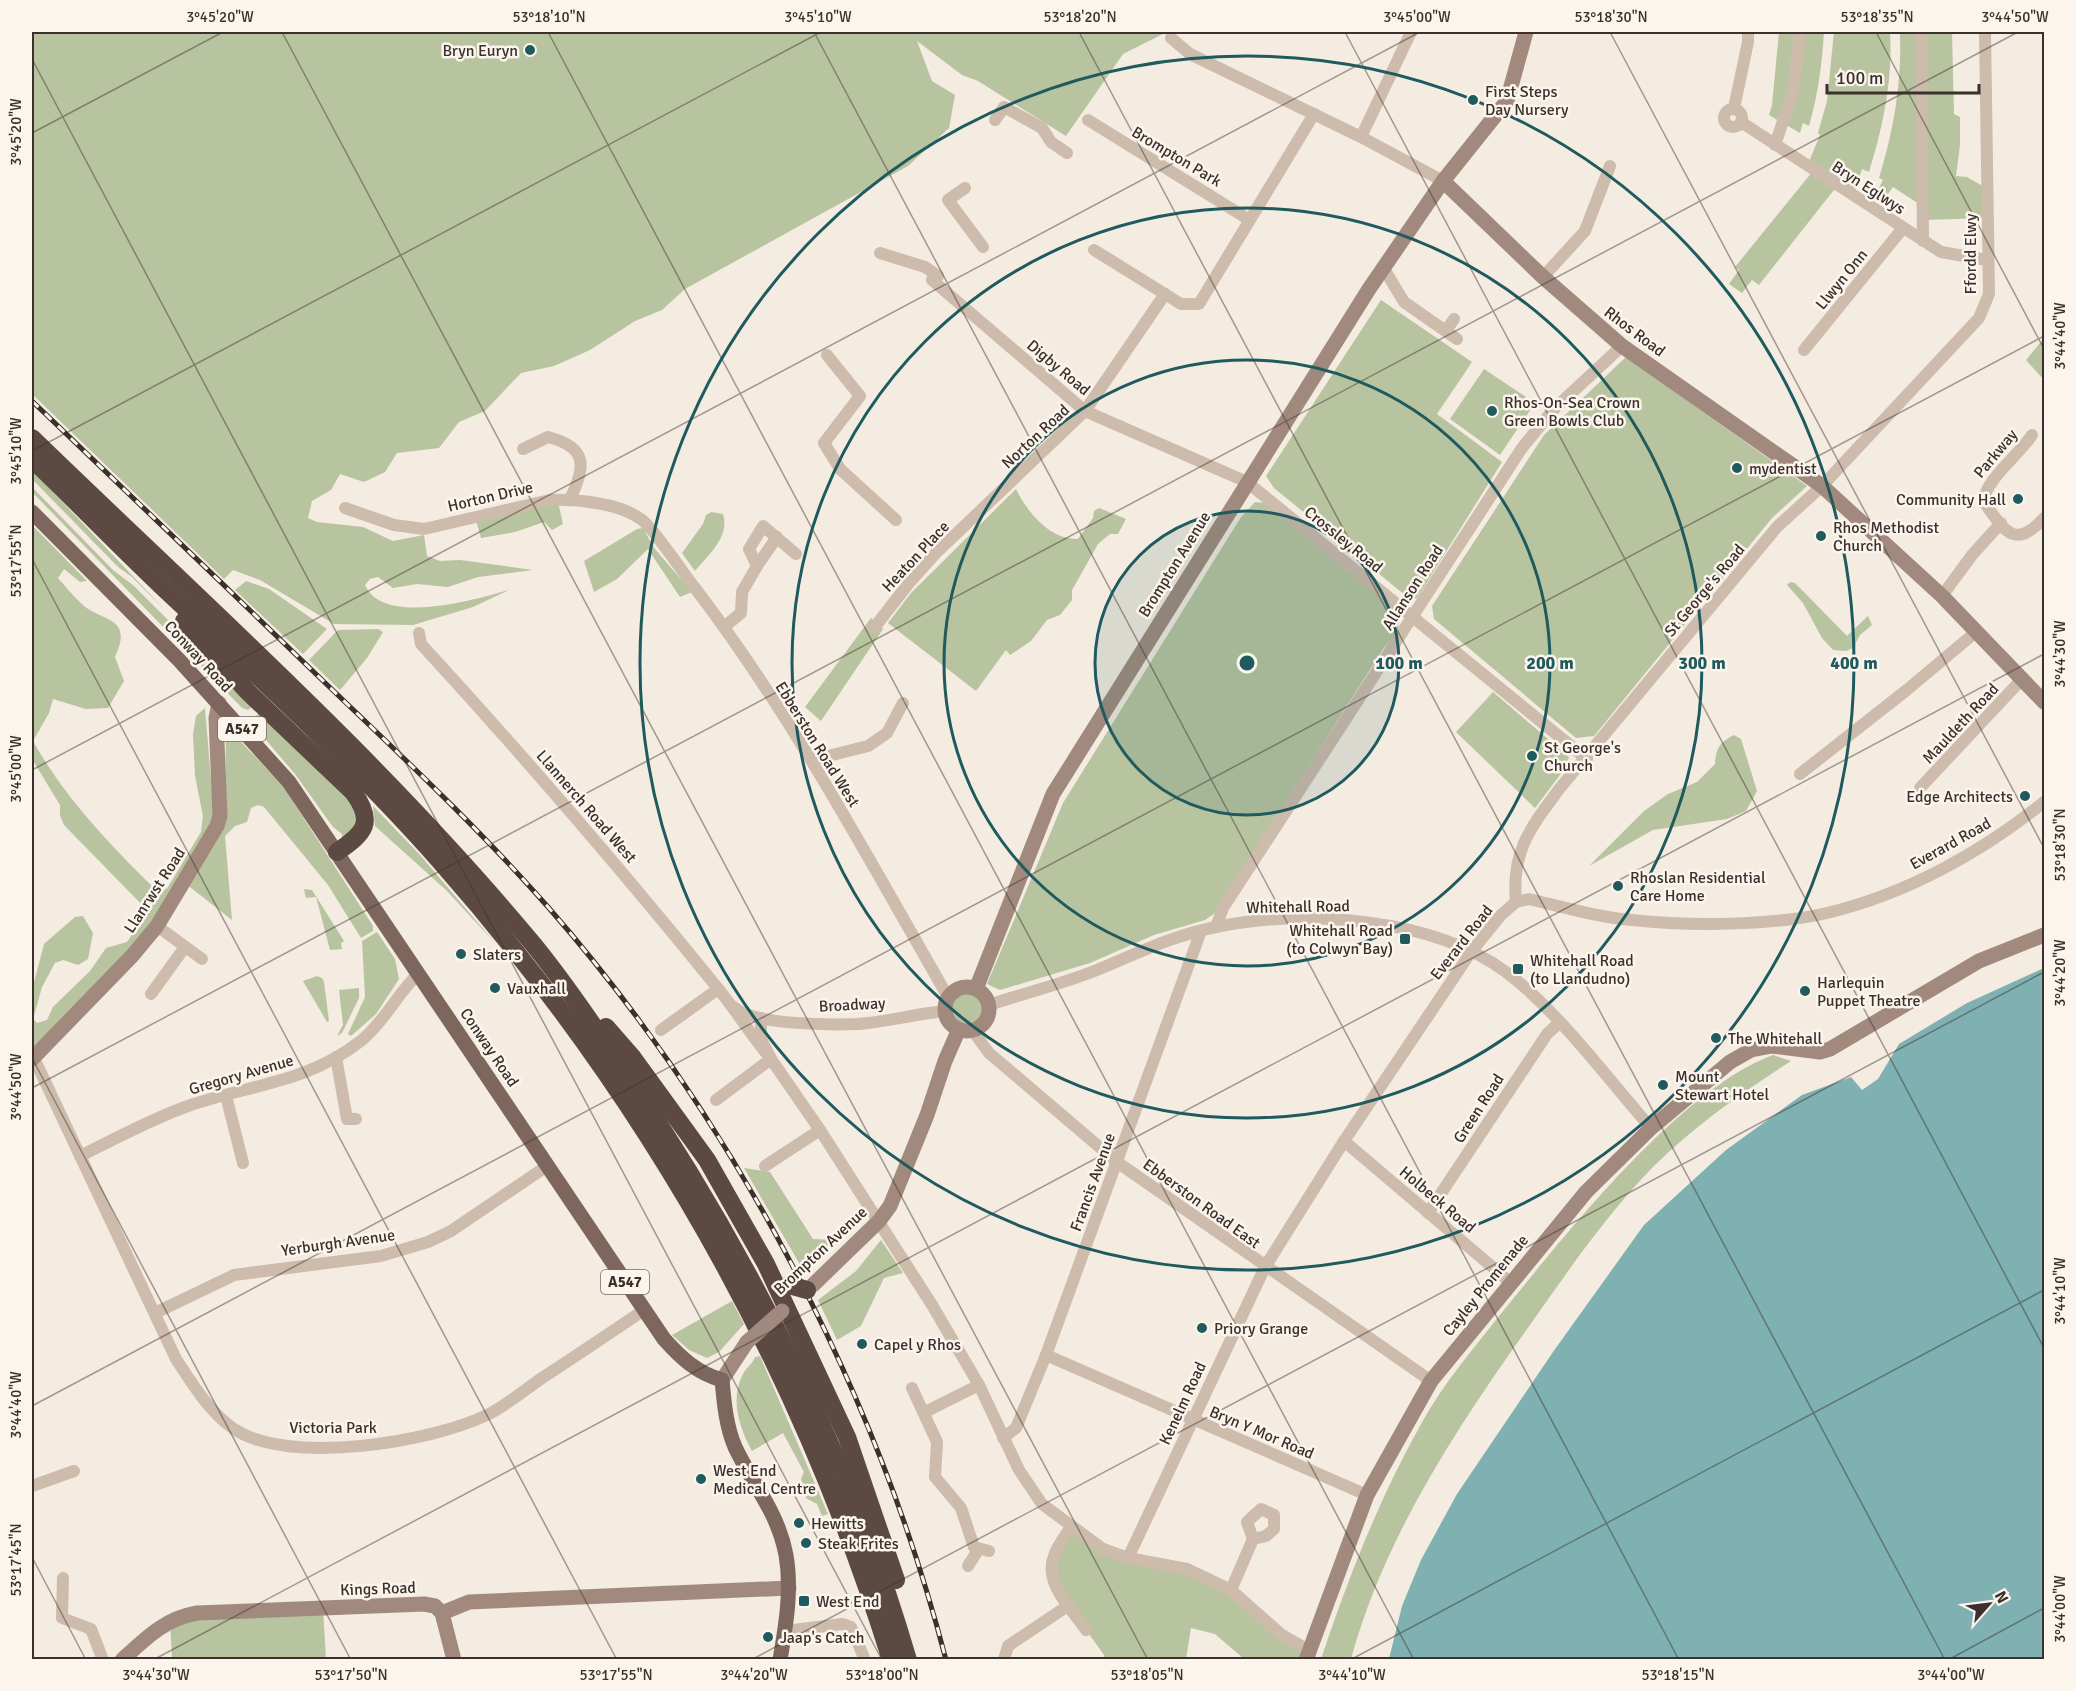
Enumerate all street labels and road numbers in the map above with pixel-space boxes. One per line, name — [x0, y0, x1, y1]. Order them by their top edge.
street label: Brompton Park — [1128, 122, 1225, 192]
street label: Bryn Eglwys — [1828, 157, 1909, 219]
street label: Ffordd Elwy — [1961, 213, 1981, 294]
street label: Llwyn Onn — [1811, 245, 1872, 314]
street label: Rhos Road — [1600, 302, 1669, 361]
street label: Digby Road — [1022, 335, 1094, 400]
street label: Norton Road — [998, 400, 1074, 473]
street label: Parkway — [1970, 425, 2022, 482]
street label: Horton Drive — [446, 477, 535, 517]
street label: Crossley Road — [1300, 502, 1387, 578]
street label: Brompton Avenue — [1134, 508, 1215, 621]
street label: Heaton Place — [878, 517, 954, 596]
street label: St George's Road — [1660, 540, 1749, 641]
street label: Allanson Road — [1378, 541, 1448, 634]
street label: Conway Road — [160, 617, 237, 697]
street label: Ebberston Road West — [770, 678, 864, 811]
street label: Mauldeth Road — [1918, 679, 2003, 768]
road number: A547 — [218, 717, 266, 741]
street label: Llannerch Road West — [532, 746, 641, 868]
street label: Everard Road — [1906, 813, 1995, 874]
street label: Llanrwst Road — [120, 844, 190, 937]
street label: Whitehall Road — [1246, 896, 1350, 918]
street label: Everard Road — [1426, 901, 1497, 984]
street label: Broadway — [818, 993, 886, 1017]
street label: Conway Road — [455, 1004, 523, 1091]
street label: Gregory Avenue — [187, 1050, 296, 1099]
street label: Green Road — [1449, 1070, 1509, 1147]
street label: Francis Avenue — [1066, 1130, 1120, 1234]
street label: Ebberston Road East — [1139, 1154, 1264, 1253]
street label: Holbeck Road — [1395, 1162, 1480, 1238]
street label: Brompton Avenue — [770, 1202, 872, 1299]
street label: Yerburgh Avenue — [280, 1225, 396, 1261]
street label: Cayley Promenade — [1439, 1231, 1533, 1341]
road number: A547 — [601, 1270, 649, 1294]
street label: Kenelm Road — [1155, 1359, 1211, 1448]
street label: Bryn Y Mor Road — [1206, 1402, 1317, 1464]
street label: Victoria Park — [289, 1418, 377, 1438]
street label: Kings Road — [340, 1578, 416, 1600]

